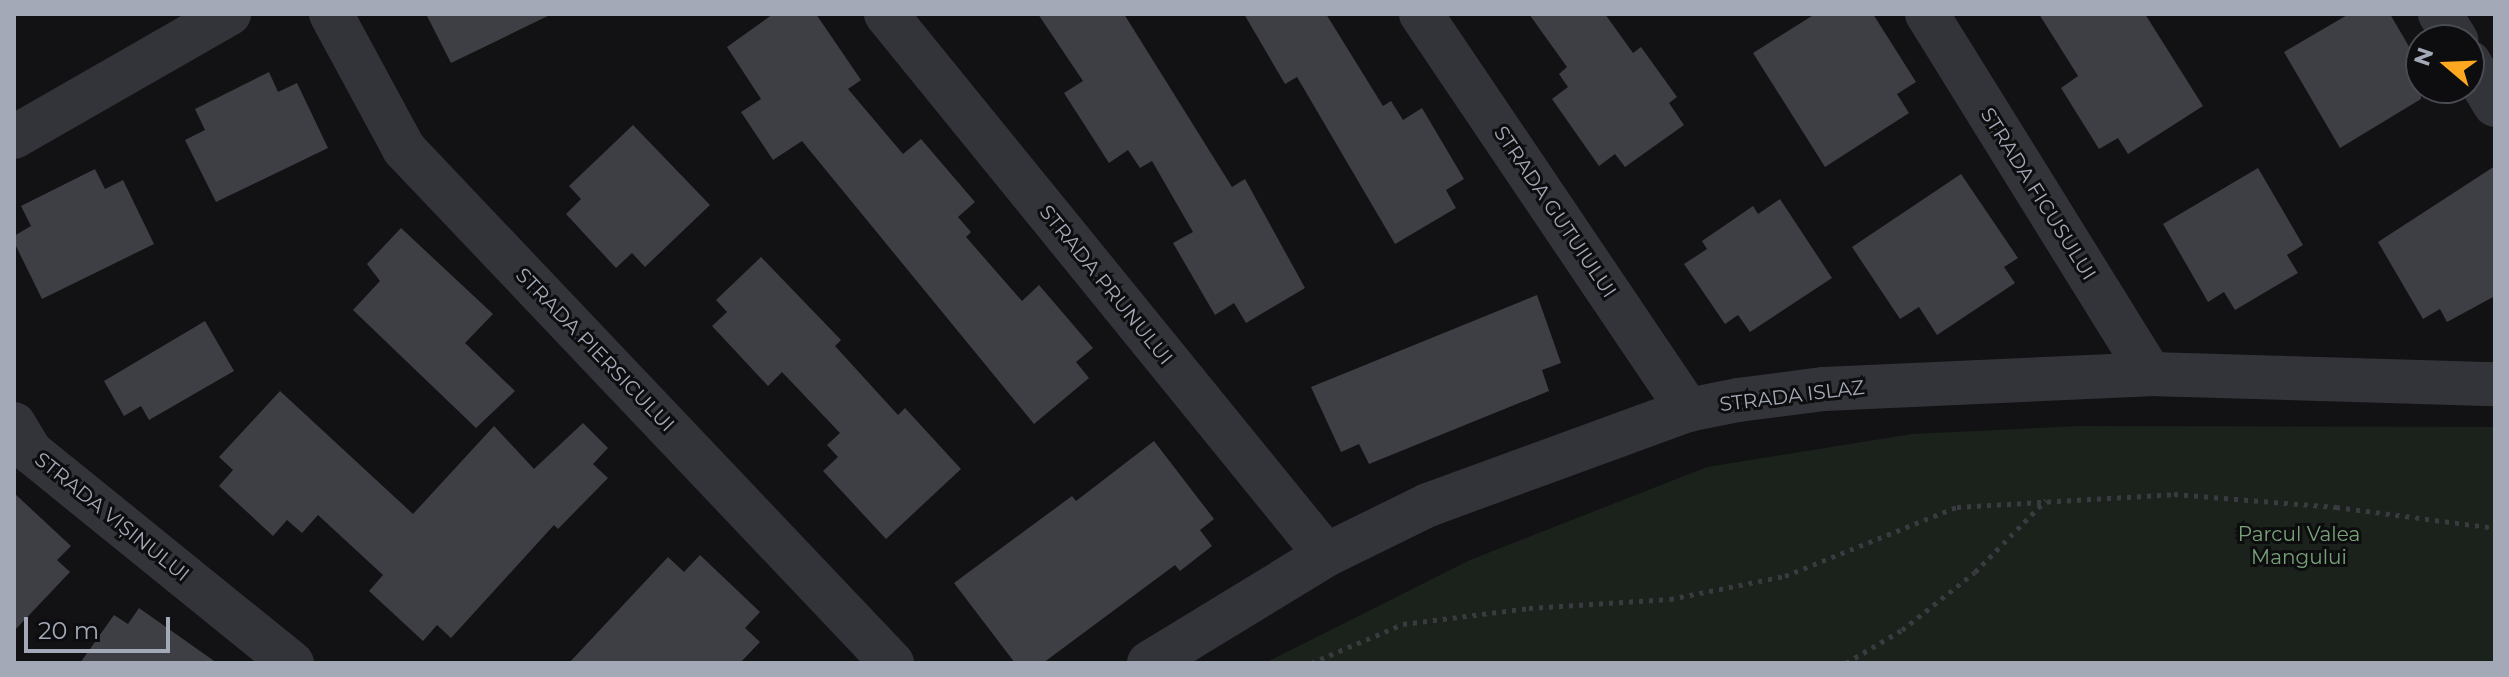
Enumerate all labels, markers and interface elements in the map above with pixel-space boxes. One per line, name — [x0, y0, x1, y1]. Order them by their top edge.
north arrow — [2405, 24, 2485, 104]
text: N — [2408, 44, 2439, 69]
street label: STRADA FICUSULUI — [1975, 103, 2101, 285]
street label: STRADA GUTUIULUI — [1489, 122, 1621, 302]
street label: STRADA PRUNULUI — [1034, 200, 1178, 370]
street label: STRADA PIERSICULUI — [511, 263, 679, 437]
street label: STRADA ISLAZ — [1718, 375, 1866, 417]
street label: STRADA VIȘINULUI — [30, 447, 194, 587]
park label: Parcul Valea Mangului — [2238, 522, 2360, 569]
scale bar — [28, 601, 174, 651]
text: 20 m — [38, 616, 99, 645]

